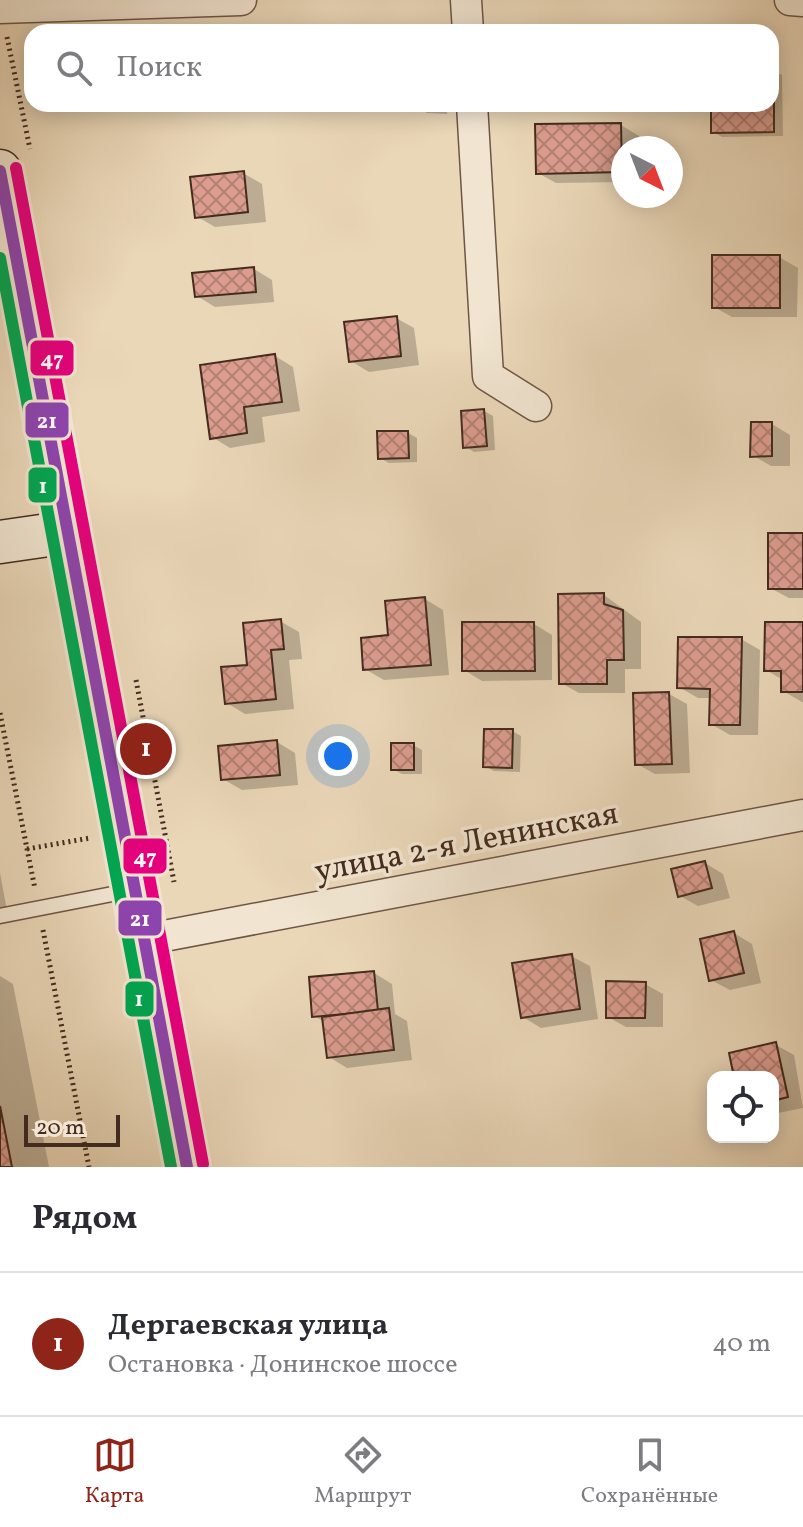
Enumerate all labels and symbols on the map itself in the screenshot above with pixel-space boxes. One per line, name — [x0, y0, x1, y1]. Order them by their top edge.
north arrow — [611, 136, 683, 208]
line badge: 47 — [29, 339, 75, 377]
text: 47 — [40, 345, 64, 376]
line badge: 21 — [24, 401, 70, 439]
text: 21 — [37, 407, 57, 438]
line badge: 1 — [27, 466, 58, 504]
text: 1 — [39, 472, 47, 503]
pin: 1 — [120, 719, 172, 779]
your location — [318, 736, 358, 776]
street label: улица 2-я Ленинская — [311, 793, 622, 895]
line badge: 47 — [122, 837, 168, 875]
text: 47 — [133, 843, 157, 874]
line badge: 21 — [117, 899, 163, 937]
text: 21 — [130, 905, 150, 936]
line badge: 1 — [124, 980, 155, 1018]
text: 1 — [135, 985, 143, 1016]
scale bar — [24, 1111, 120, 1147]

